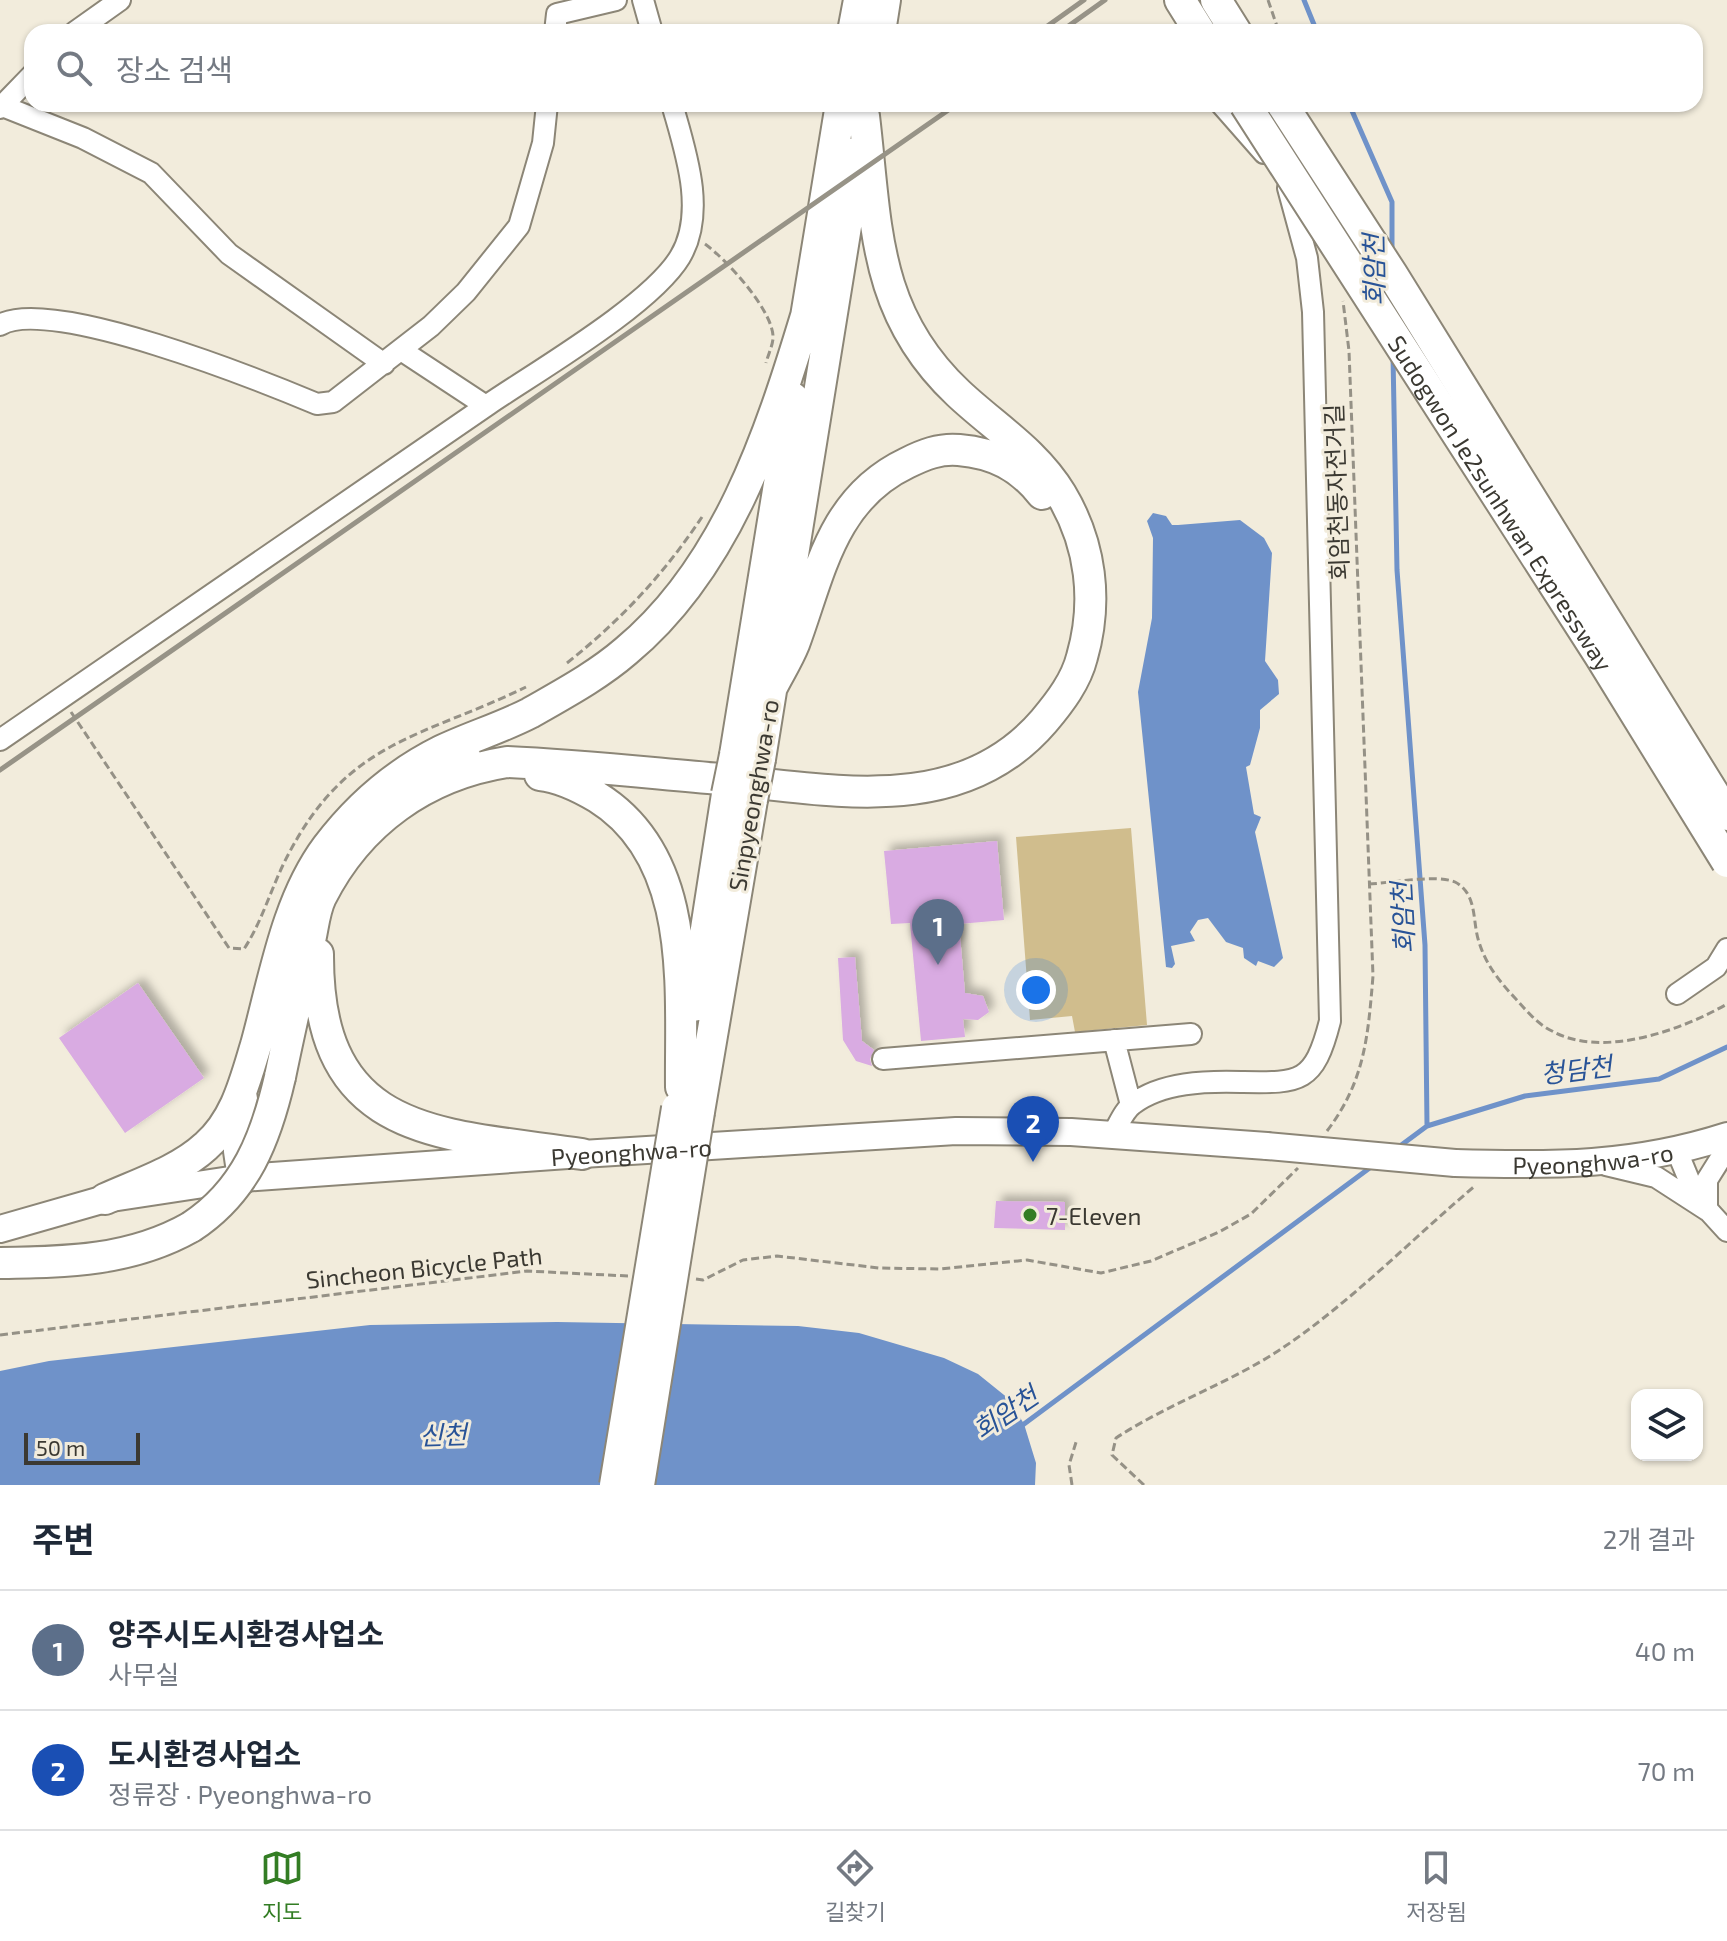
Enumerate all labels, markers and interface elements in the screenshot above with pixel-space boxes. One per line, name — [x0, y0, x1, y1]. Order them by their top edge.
search box — [24, 24, 1703, 112]
icon: search — [52, 46, 96, 90]
text: 장소 검색 — [116, 51, 233, 87]
water label: 회암천 — [1357, 231, 1389, 306]
street label: Sudogwon Je2sunhwan Expressway — [1383, 330, 1620, 676]
street label: 회암천동자전거길 — [1318, 403, 1354, 581]
street label: Sinpyeonghwa-ro — [722, 697, 784, 893]
water label: 회암천 — [1384, 878, 1419, 955]
pin: 1 — [912, 899, 964, 965]
your location — [1016, 970, 1056, 1010]
water label: 청담천 — [1538, 1049, 1617, 1089]
pin: 2 — [1007, 1096, 1059, 1162]
street label: Pyeonghwa-ro — [550, 1132, 713, 1171]
street label: Pyeonghwa-ro — [1512, 1136, 1675, 1179]
place label: 7-Eleven — [1046, 1201, 1141, 1230]
marker: 7-Eleven — [1021, 1206, 1039, 1224]
street label: Sincheon Bicycle Path — [304, 1240, 544, 1294]
water label: 회암천 — [967, 1377, 1046, 1445]
map controls — [1631, 1389, 1703, 1461]
button: layers — [1631, 1389, 1703, 1461]
water label: 신천 — [419, 1418, 471, 1450]
scale bar — [24, 1429, 140, 1465]
text: 50 m — [36, 1434, 85, 1460]
text: 주변 — [32, 1518, 95, 1559]
text: 2개 결과 — [1603, 1523, 1695, 1554]
text: 양주시도시환경사업소 — [108, 1615, 384, 1651]
text: 1 — [52, 1635, 64, 1666]
text: 40 m — [1635, 1635, 1695, 1666]
text: 사무실 — [108, 1658, 180, 1689]
text: 도시환경사업소 — [108, 1735, 301, 1771]
text: 2 — [50, 1755, 66, 1786]
text: 70 m — [1637, 1755, 1695, 1786]
text: 정류장 · Pyeonghwa-ro — [108, 1778, 372, 1809]
tab: 지도 — [260, 1846, 304, 1926]
tab: 길찾기 — [825, 1846, 885, 1926]
tab: 저장됨 — [1406, 1846, 1467, 1926]

